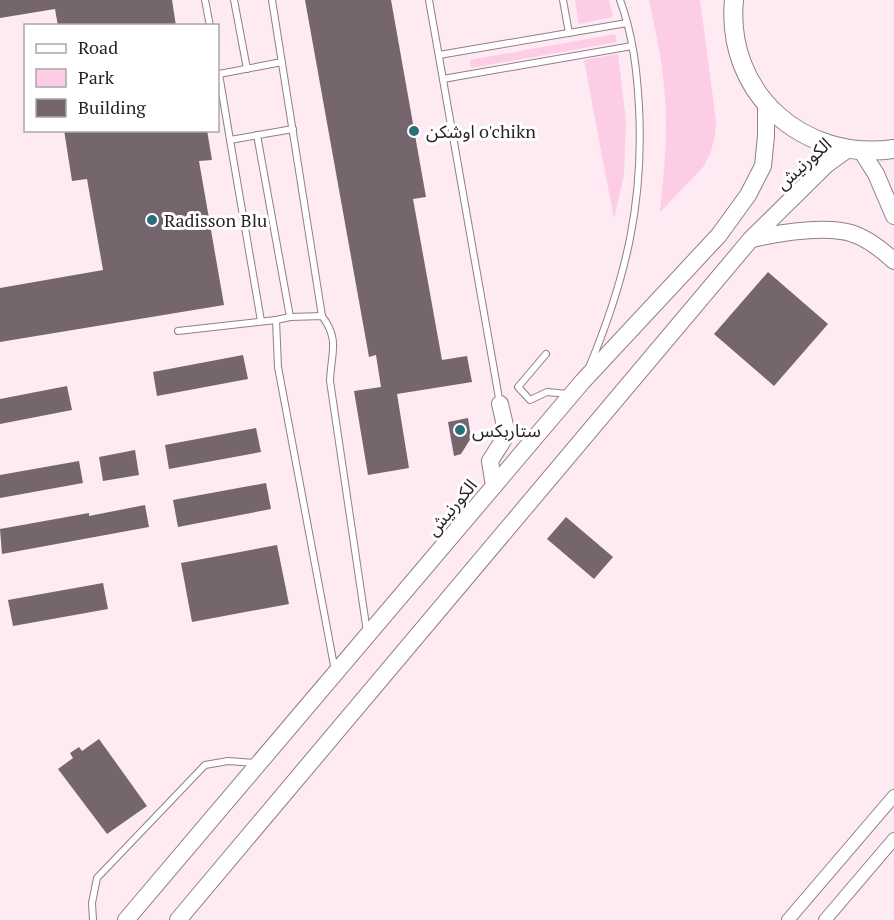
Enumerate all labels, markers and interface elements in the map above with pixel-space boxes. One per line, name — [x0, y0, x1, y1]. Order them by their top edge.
legend — [24, 24, 219, 132]
text: Road — [78, 35, 118, 59]
text: Park — [78, 65, 115, 89]
text: Building — [78, 95, 146, 119]
place label: اوشكن o'chikn — [426, 119, 536, 143]
marker: اوشكن o'chikn — [407, 124, 421, 138]
street label: الكورنيش — [770, 132, 836, 194]
place label: Radisson Blu — [164, 208, 267, 232]
marker: Radisson Blu — [145, 213, 159, 227]
place label: ستاربكس — [472, 418, 541, 442]
marker: ستاربكس — [453, 423, 467, 437]
street label: الكورنيش — [420, 474, 482, 540]

